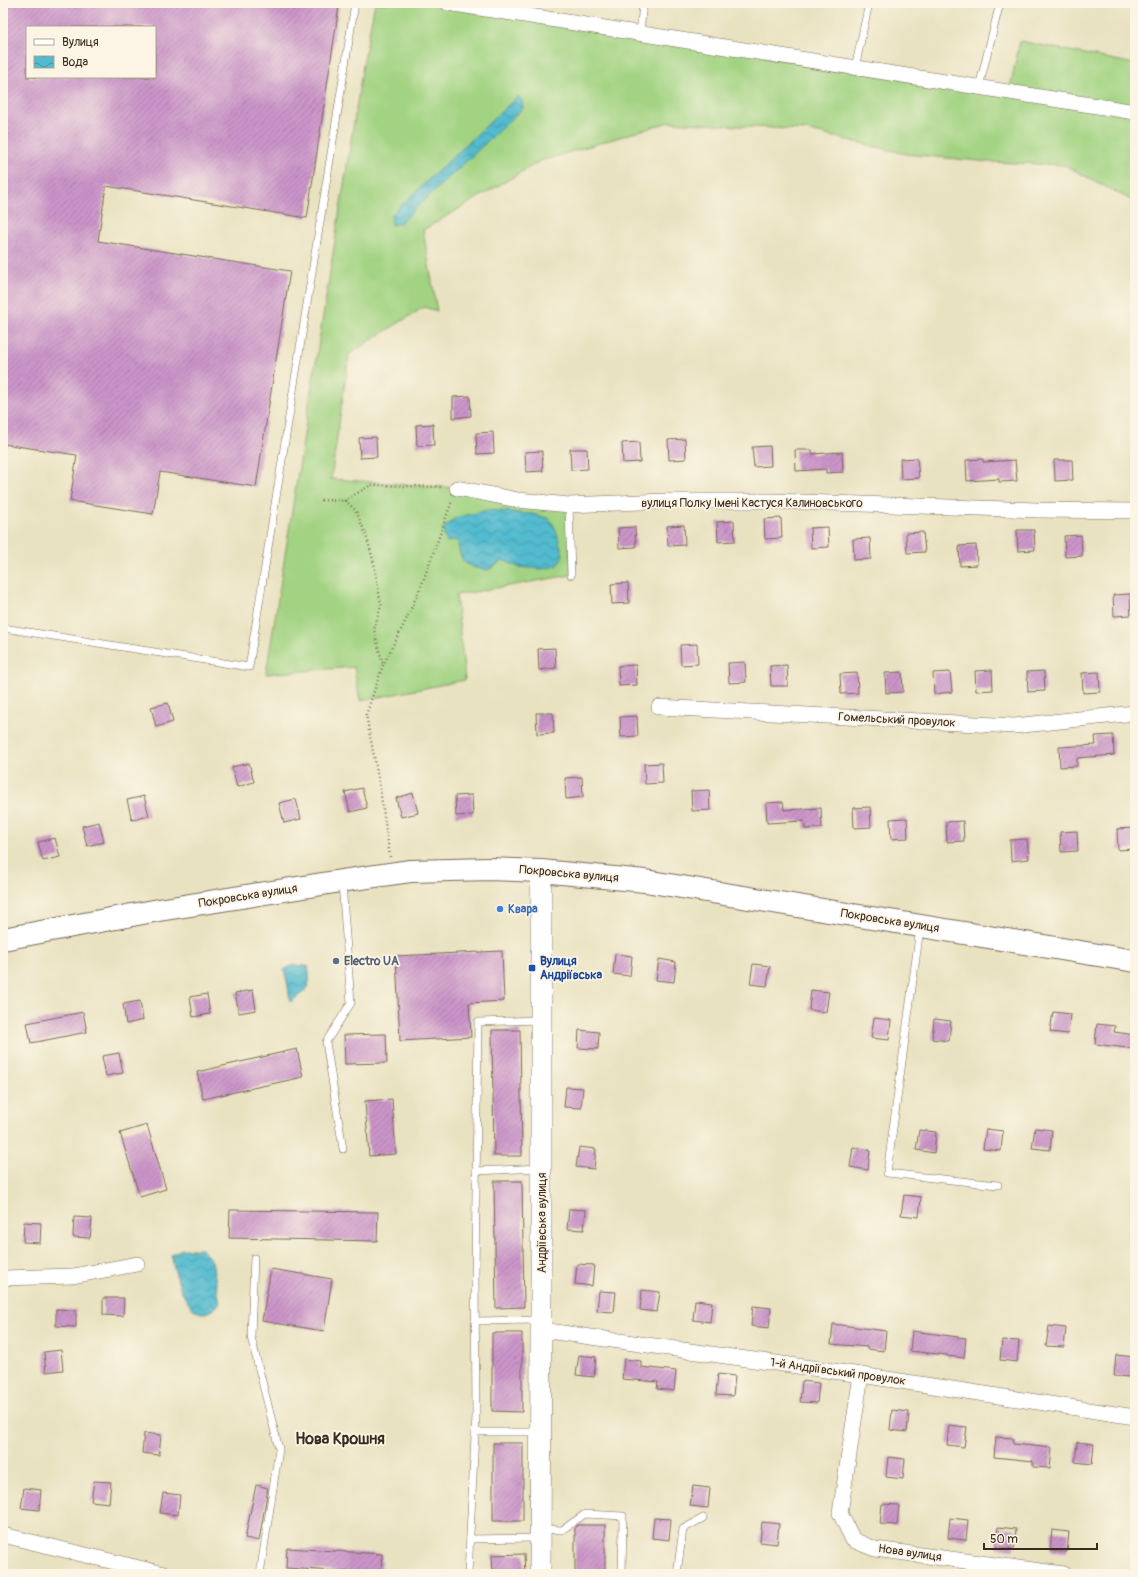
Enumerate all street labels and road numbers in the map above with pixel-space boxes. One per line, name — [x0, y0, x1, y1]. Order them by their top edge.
street label: вулиця Полку Імені Кастуся Калиновського — [641, 496, 863, 511]
street label: Гомельський провулок — [838, 709, 956, 731]
street label: Покровська вулиця — [519, 862, 620, 886]
street label: Покровська вулиця — [198, 881, 299, 911]
street label: Покровська вулиця — [840, 906, 941, 936]
street label: Андріївська вулиця — [535, 1172, 550, 1273]
street label: 1-й Андріївський провулок — [769, 1355, 907, 1389]
street label: Нова вулиця — [877, 1541, 943, 1565]

